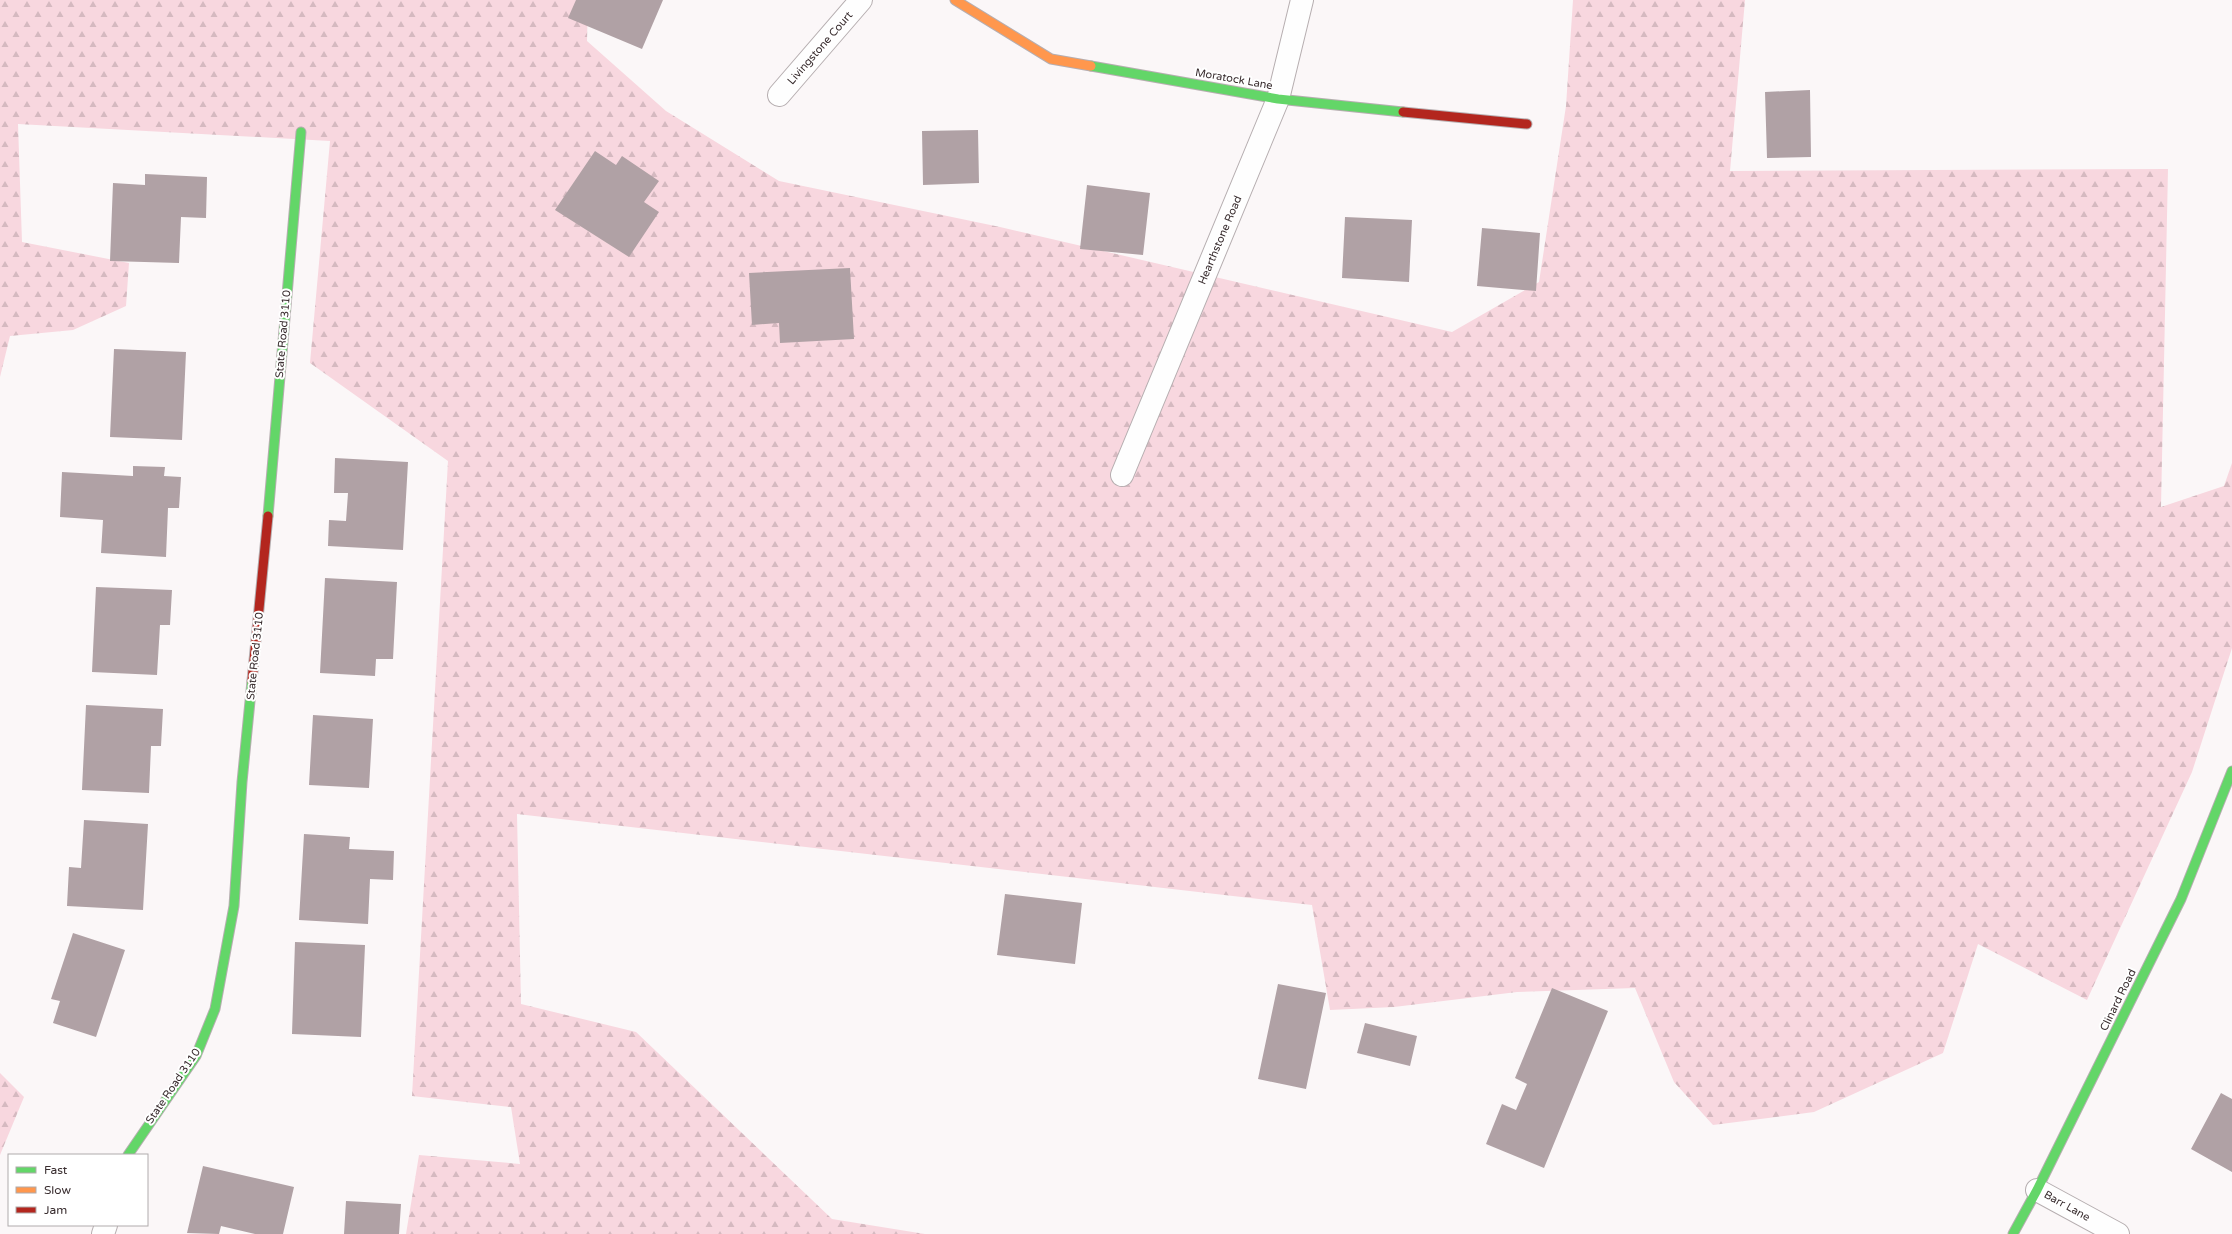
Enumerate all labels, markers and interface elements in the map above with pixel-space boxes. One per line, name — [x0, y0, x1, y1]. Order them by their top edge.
street label: Livingstone Court — [785, 9, 855, 87]
street label: Moratock Lane — [1194, 66, 1274, 92]
street label: Hearthstone Road — [1195, 194, 1245, 286]
street label: State Road 3110 — [273, 289, 293, 378]
street label: State Road 3110 — [244, 611, 266, 701]
street label: Clinard Road — [2097, 967, 2139, 1033]
street label: State Road 3110 — [143, 1046, 203, 1126]
legend — [8, 1154, 148, 1226]
text: Fast — [44, 1163, 68, 1177]
text: Slow — [44, 1183, 71, 1197]
street label: Barr Lane — [2042, 1188, 2092, 1224]
text: Jam — [44, 1203, 67, 1217]

